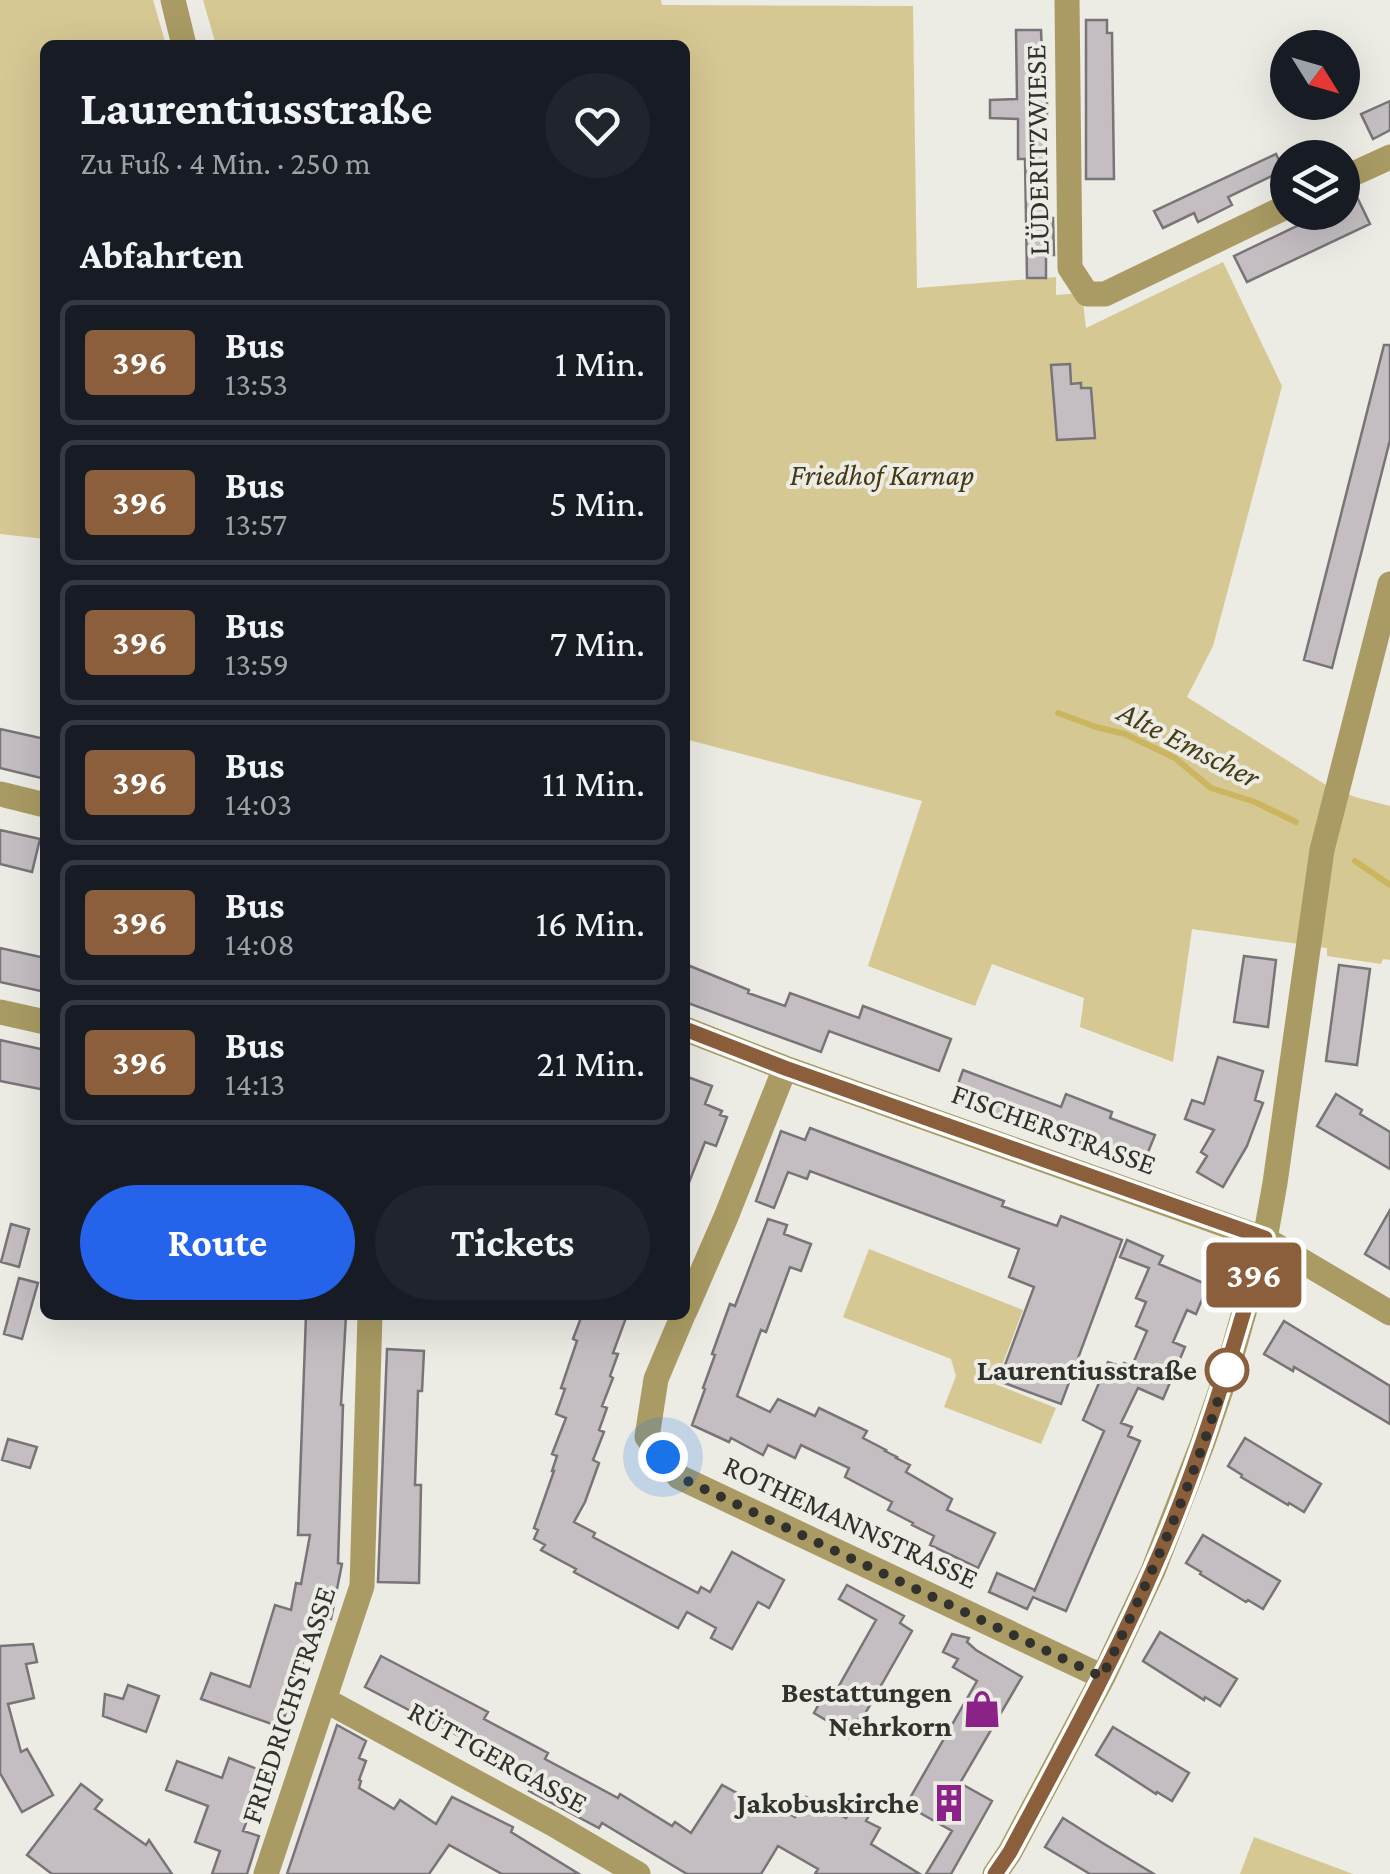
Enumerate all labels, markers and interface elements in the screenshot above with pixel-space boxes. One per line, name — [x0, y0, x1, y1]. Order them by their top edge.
north arrow — [1270, 30, 1360, 120]
map controls — [1270, 30, 1360, 230]
street label: LÜDERITZWIESE — [1018, 44, 1055, 256]
button: heart — [545, 73, 650, 178]
text: Laurentiusstraße — [80, 81, 433, 134]
button: layers — [1270, 140, 1360, 230]
text: Zu Fuß · 4 Min. · 250 m — [80, 145, 371, 181]
text: Abfahrten — [80, 234, 244, 276]
text: Bus — [225, 324, 284, 366]
text: 1 Min. — [555, 342, 645, 384]
text: 396 — [112, 343, 168, 382]
text: 13:53 — [225, 366, 288, 402]
park label: Friedhof Karnap — [790, 458, 974, 492]
text: Bus — [225, 464, 284, 506]
text: 5 Min. — [549, 482, 645, 524]
text: 396 — [112, 483, 168, 522]
text: 13:57 — [225, 506, 287, 542]
text: Bus — [225, 604, 284, 646]
text: 7 Min. — [550, 622, 645, 664]
text: 396 — [112, 623, 168, 662]
text: 13:59 — [225, 646, 289, 682]
water label: Alte Emscher — [1110, 692, 1266, 795]
text: Bus — [225, 744, 284, 786]
text: 11 Min. — [542, 762, 645, 804]
text: 396 — [112, 763, 168, 802]
text: 14:03 — [225, 786, 292, 822]
text: Bus — [225, 884, 284, 926]
text: 16 Min. — [535, 902, 645, 944]
text: 396 — [112, 903, 168, 942]
text: 14:08 — [225, 926, 295, 962]
text: Bus — [225, 1024, 284, 1066]
text: 21 Min. — [537, 1042, 645, 1084]
text: 396 — [112, 1043, 168, 1082]
text: 14:13 — [225, 1066, 285, 1102]
street label: FISCHERSTRASSE — [947, 1076, 1161, 1181]
button: Route — [80, 1185, 355, 1300]
button: Tickets — [375, 1185, 650, 1300]
line badge: 396 — [1196, 1242, 1312, 1308]
text: 396 — [1226, 1256, 1282, 1295]
marker: Laurentiusstraße — [1206, 1349, 1248, 1391]
place label: Laurentiusstraße — [977, 1353, 1197, 1386]
your location — [638, 1432, 688, 1482]
street label: ROTHEMANNSTRASSE — [719, 1448, 984, 1595]
street label: FRIEDRICHSTRASSE — [234, 1582, 341, 1827]
place label: Bestattungen Nehrkorn — [781, 1675, 952, 1742]
shop icon: Bestattungen Nehrkorn — [961, 1688, 1003, 1730]
street label: RÜTTGERGASSE — [403, 1694, 594, 1819]
building icon: Jakobuskirche — [928, 1782, 970, 1824]
place label: Jakobuskirche — [734, 1786, 919, 1819]

